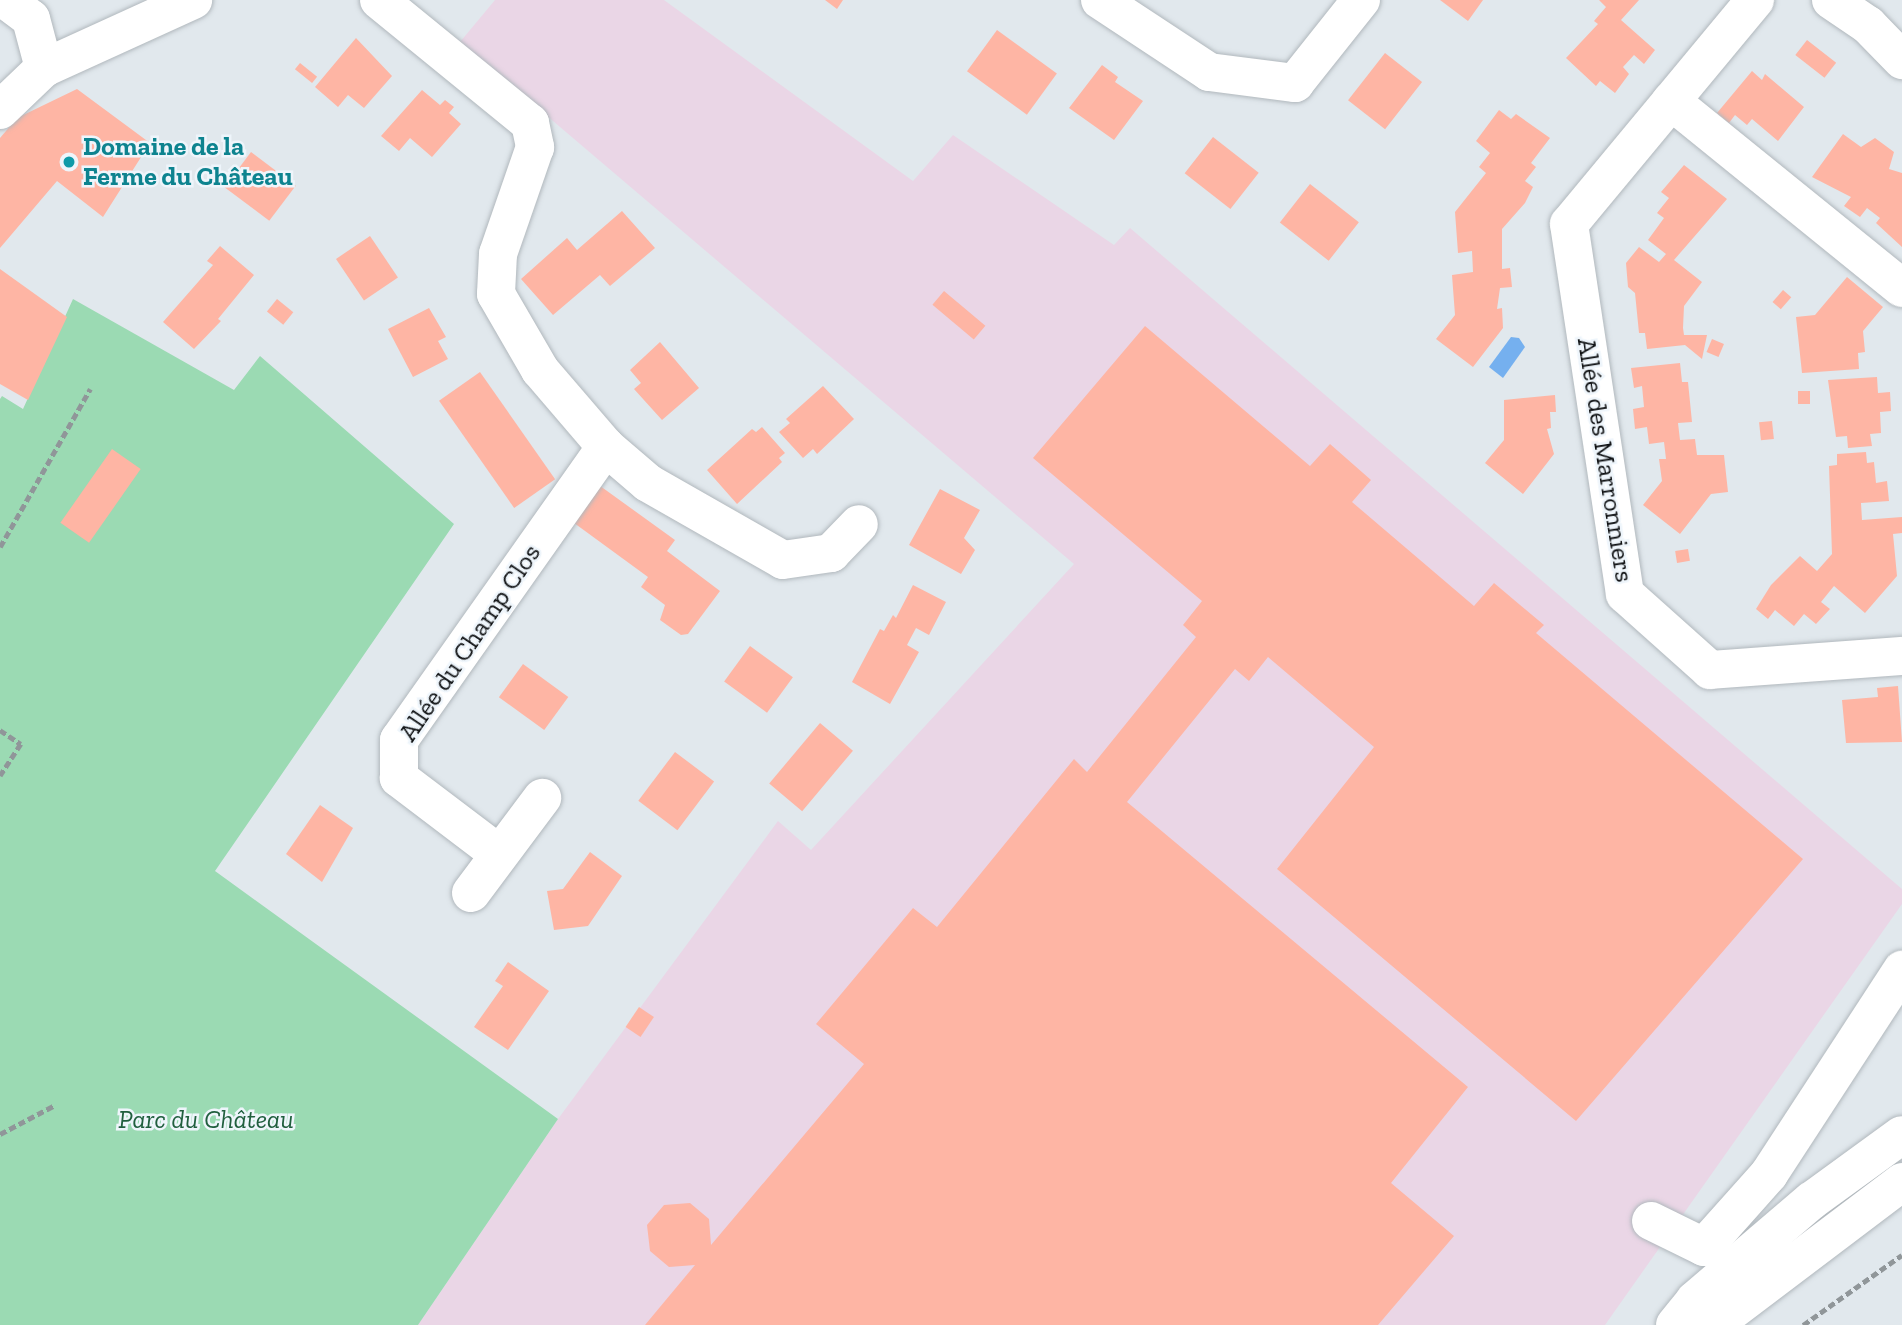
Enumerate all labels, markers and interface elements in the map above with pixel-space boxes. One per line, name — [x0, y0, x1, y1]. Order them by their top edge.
place label: Domaine de la Ferme du Château — [83, 131, 293, 192]
marker: Domaine de la Ferme du Château — [61, 154, 77, 170]
street label: Allée des Marronniers — [1570, 336, 1640, 584]
street label: Allée du Champ Clos — [393, 539, 547, 747]
park label: Parc du Château — [118, 1104, 294, 1136]

